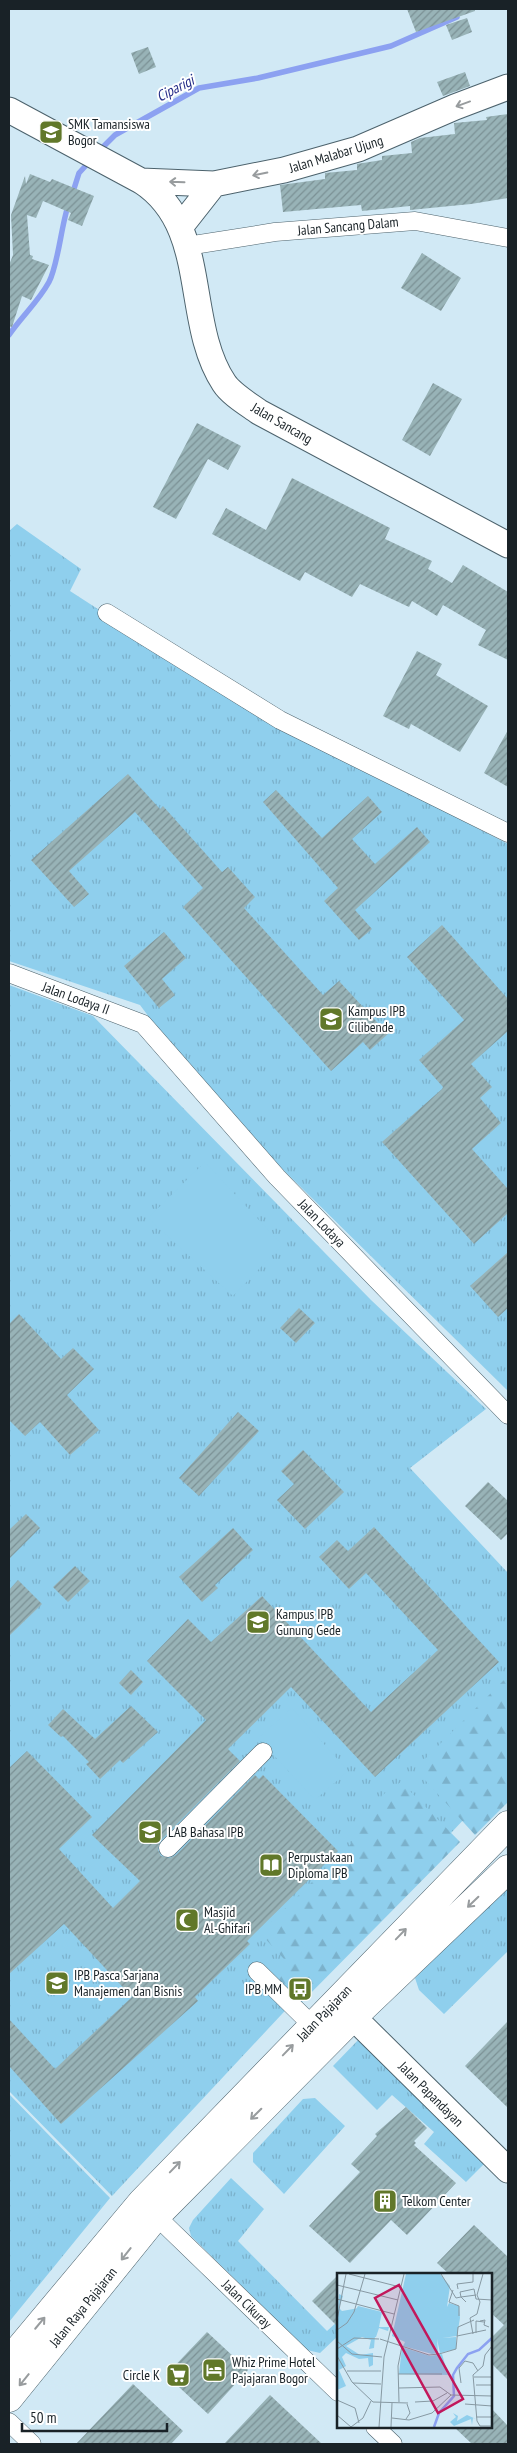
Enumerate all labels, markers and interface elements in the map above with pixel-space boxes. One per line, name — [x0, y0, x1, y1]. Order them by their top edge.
water label: Ciparigi — [153, 70, 199, 105]
one-way arrow — [455, 100, 471, 109]
place label: SMK Tamansiswa Bogor — [68, 115, 150, 149]
school or university icon: SMK Tamansiswa Bogor — [38, 119, 64, 145]
street label: Jalan Malabar Ujung — [286, 131, 385, 177]
one-way arrow — [253, 170, 269, 180]
one-way arrow — [170, 177, 186, 186]
street label: Jalan Sancang Dalam — [296, 213, 399, 239]
street label: Jalan Sancang — [247, 398, 316, 448]
street label: Jalan Lodaya II — [39, 977, 112, 1018]
place label: Kampus IPB Cilibende — [348, 1002, 405, 1036]
school or university icon: Kampus IPB Cilibende — [318, 1006, 344, 1032]
street label: Jalan Lodaya — [294, 1194, 350, 1251]
place label: Kampus IPB Gunung Gede — [276, 1605, 341, 1639]
school or university icon: Kampus IPB Gunung Gede — [245, 1609, 271, 1635]
school or university icon: LAB Bahasa IPB — [137, 1819, 163, 1845]
place label: LAB Bahasa IPB — [168, 1823, 244, 1841]
place label: Perpustakaan Diploma IPB — [288, 1848, 353, 1882]
library icon: Perpustakaan Diploma IPB — [258, 1852, 284, 1878]
one-way arrow — [467, 1896, 479, 1908]
place label: Masjid Al-Ghifari — [204, 1903, 250, 1937]
mosque icon: Masjid Al-Ghifari — [174, 1907, 200, 1933]
one-way arrow — [395, 1928, 407, 1940]
place label: IPB Pasca Sarjana Manajemen dan Bisnis — [74, 1966, 182, 2000]
school or university icon: IPB Pasca Sarjana Manajemen dan Bisnis — [44, 1970, 70, 1996]
bus stop icon: IPB MM — [287, 1976, 313, 2002]
place label: IPB MM — [245, 1980, 282, 1998]
street label: Jalan Pajajaran — [292, 1981, 355, 2046]
one-way arrow — [282, 2044, 294, 2056]
street label: Jalan Papandayan — [394, 2057, 467, 2130]
one-way arrow — [251, 2107, 263, 2119]
one-way arrow — [169, 2161, 181, 2173]
building icon: Telkom Center — [372, 2188, 398, 2214]
place label: Telkom Center — [402, 2192, 471, 2210]
one-way arrow — [120, 2247, 131, 2260]
street label: Jalan Raya Pajajaran — [45, 2263, 121, 2351]
inset map — [337, 2273, 492, 2428]
street label: Jalan Cikuray — [218, 2275, 276, 2333]
one-way arrow — [34, 2317, 46, 2330]
place label: Whiz Prime Hotel Pajajaran Bogor — [232, 2353, 316, 2387]
hotel icon: Whiz Prime Hotel Pajajaran Bogor — [201, 2357, 227, 2383]
supermarket icon: Circle K — [165, 2362, 191, 2388]
place label: Circle K — [123, 2366, 160, 2384]
one-way arrow — [18, 2374, 29, 2387]
scale bar — [22, 2400, 168, 2432]
text: 50 m — [30, 2408, 56, 2427]

